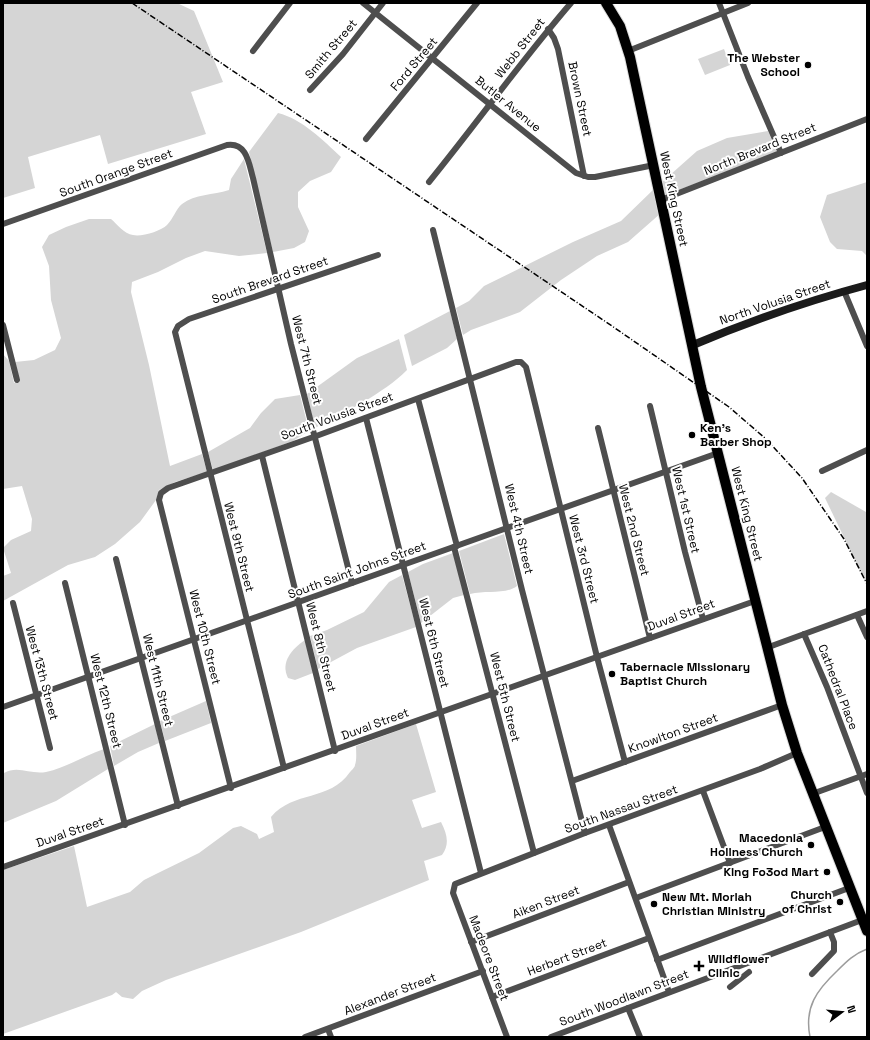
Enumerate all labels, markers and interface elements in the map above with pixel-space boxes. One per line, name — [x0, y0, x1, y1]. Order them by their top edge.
street label: Webb Street — [491, 14, 549, 82]
street label: Smith Street — [301, 16, 361, 82]
street label: Ford Street — [387, 34, 441, 94]
place label: The Webster School — [727, 50, 800, 80]
street label: Brown Street — [564, 60, 596, 138]
marker: The Webster School — [803, 60, 813, 70]
street label: Butler Avenue — [472, 72, 544, 136]
street label: North Brevard Street — [701, 119, 819, 179]
street label: South Orange Street — [57, 145, 175, 201]
street label: West King Street — [656, 150, 692, 248]
street label: South Brevard Street — [210, 253, 330, 307]
street label: North Volusia Street — [717, 276, 833, 328]
street label: West 7th Street — [288, 314, 326, 406]
street label: South Volusia Street — [279, 388, 395, 444]
place label: Ken's Barber Shop — [700, 420, 772, 450]
marker: Ken's Barber Shop — [687, 430, 697, 440]
street label: West 1st Street — [668, 465, 704, 555]
street label: West King Street — [727, 465, 767, 563]
street label: West 4th Street — [501, 482, 537, 576]
street label: West 2nd Street — [615, 482, 653, 578]
street label: West 9th Street — [220, 500, 258, 594]
street label: West 3rd Street — [565, 513, 603, 605]
street label: South Saint Johns Street — [286, 538, 428, 602]
street label: West 10th Street — [185, 588, 225, 686]
street label: Duval Street — [645, 595, 717, 635]
street label: West 6th Street — [415, 596, 453, 690]
street label: West 8th Street — [302, 600, 340, 694]
street label: West 13th Street — [22, 624, 62, 722]
street label: West 11th Street — [139, 632, 177, 728]
street label: Cathedral Place — [814, 642, 862, 732]
street label: West 5th Street — [486, 650, 524, 744]
street label: West 12th Street — [86, 652, 126, 750]
place label: Tabernacle Missionary Baptist Church — [620, 659, 750, 689]
marker: Tabernacle Missionary Baptist Church — [607, 669, 617, 679]
street label: Duval Street — [339, 704, 411, 744]
street label: Knowlton Street — [626, 709, 720, 757]
street label: South Nassau Street — [562, 781, 680, 837]
street label: Duval Street — [34, 813, 106, 851]
place label: Macedonia Holiness Church — [710, 830, 803, 860]
marker: Macedonia Holiness Church — [806, 840, 816, 850]
place label: King Fo3od Mart — [723, 864, 819, 880]
marker: King Fo3od Mart — [822, 867, 832, 877]
street label: Aiken Street — [510, 882, 582, 922]
place label: Church of Christ — [782, 887, 832, 917]
place label: New Mt. Moriah Christian Ministry — [662, 889, 765, 919]
marker: Church of Christ — [835, 897, 845, 907]
marker: New Mt. Moriah Christian Ministry — [649, 899, 659, 909]
street label: Madeore Street — [465, 913, 513, 1003]
street label: Herbert Street — [525, 934, 609, 980]
place label: Wildflower Clinic — [708, 951, 770, 981]
marker: Wildflower Clinic — [693, 960, 705, 972]
street label: South Woodlawn Street — [557, 966, 691, 1030]
street label: Alexander Street — [342, 969, 438, 1019]
north arrow — [822, 992, 862, 1032]
text: N — [844, 1004, 859, 1015]

